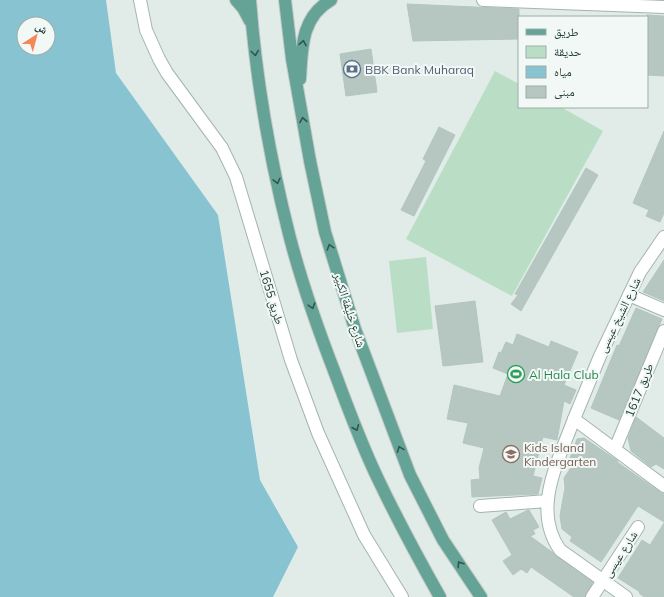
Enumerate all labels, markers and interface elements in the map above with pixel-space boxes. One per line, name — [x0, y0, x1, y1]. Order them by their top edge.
north arrow — [16, 16, 56, 56]
legend — [518, 16, 648, 108]
text: ش — [32, 19, 51, 38]
text: طريق — [554, 24, 579, 39]
one-way arrow — [299, 40, 307, 46]
text: حديقة — [554, 44, 582, 59]
one-way arrow — [250, 50, 259, 56]
bank icon: BBK Bank Muharaq — [342, 59, 362, 79]
place label: BBK Bank Muharaq — [365, 62, 474, 77]
text: مياه — [554, 64, 572, 79]
text: مبنى — [554, 84, 575, 99]
one-way arrow — [299, 117, 308, 123]
one-way arrow — [273, 178, 281, 184]
one-way arrow — [326, 244, 335, 251]
street label: طريق 1655 — [256, 268, 287, 326]
street label: شارع خليفة الكبير — [330, 270, 369, 350]
street label: شارع الشيخ عيسى — [594, 275, 645, 355]
one-way arrow — [307, 302, 315, 309]
street label: طريق 1617 — [621, 361, 657, 419]
sports icon: Al Hala Club — [506, 364, 526, 384]
place label: Al Hala Club — [529, 367, 599, 382]
one-way arrow — [351, 424, 359, 432]
place label: Kids Island Kindergarten — [524, 440, 596, 469]
school or university icon: Kids Island Kindergarten — [501, 444, 521, 464]
one-way arrow — [397, 446, 405, 453]
street label: شارع عيسى — [599, 528, 641, 581]
one-way arrow — [458, 562, 465, 569]

